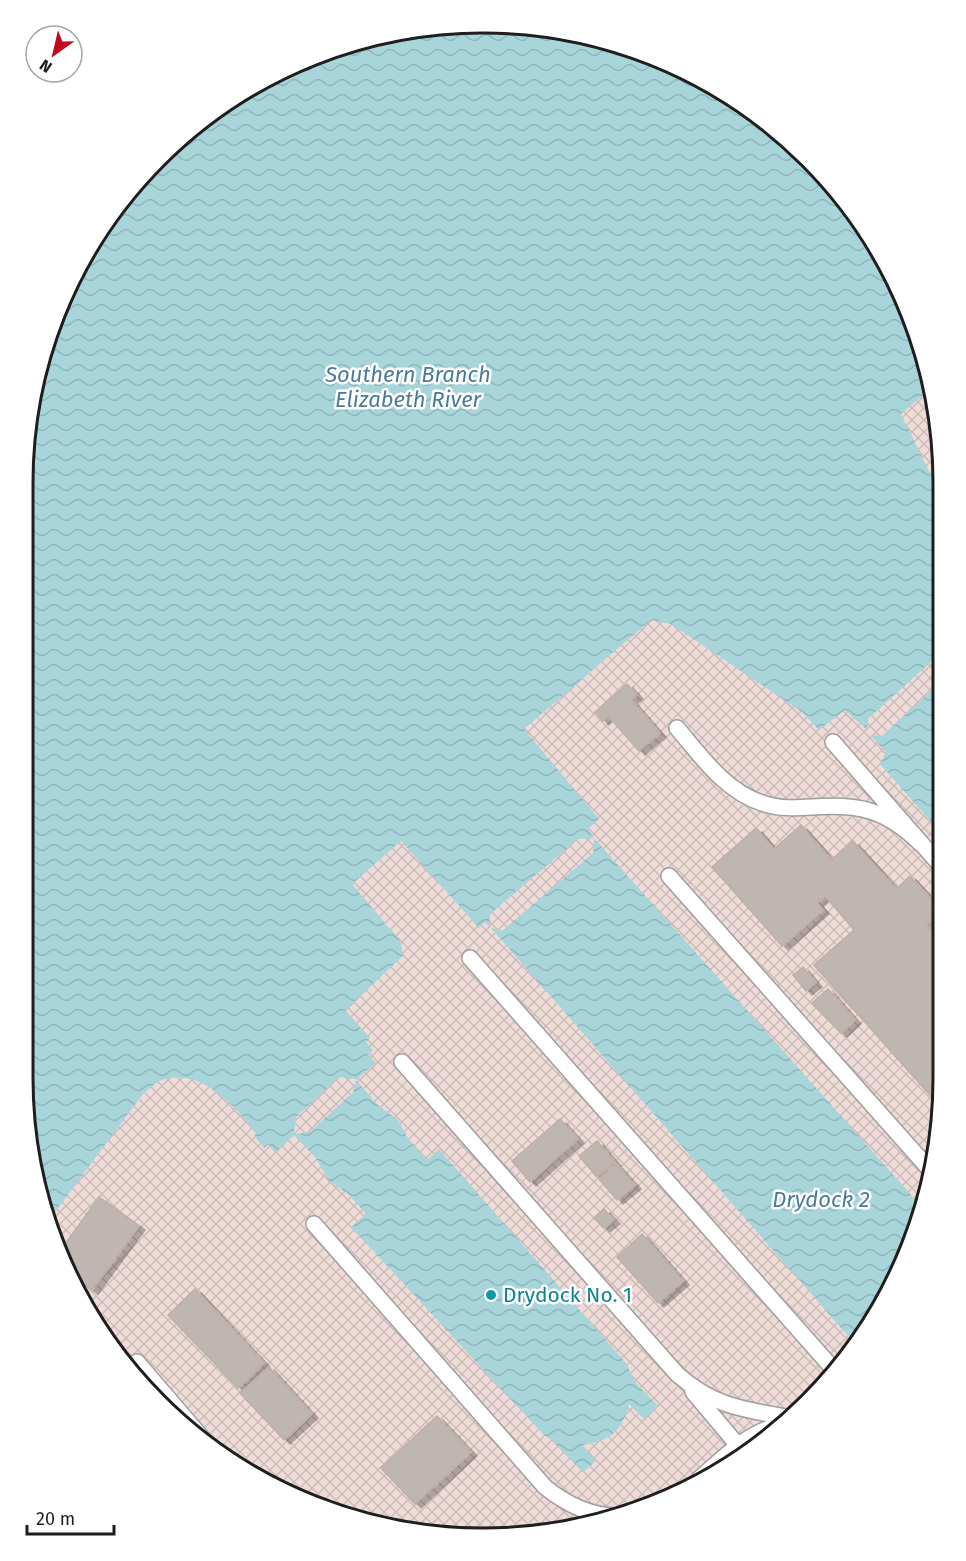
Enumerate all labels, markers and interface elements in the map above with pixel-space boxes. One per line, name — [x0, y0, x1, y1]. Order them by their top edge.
north arrow — [24, 24, 84, 84]
text: N — [36, 55, 56, 77]
water label: Southern Branch Elizabeth River — [324, 361, 491, 413]
water label: Drydock 2 — [772, 1186, 870, 1213]
place label: Drydock No. 1 — [503, 1282, 632, 1308]
marker: Drydock No. 1 — [484, 1288, 498, 1302]
scale bar — [27, 1498, 114, 1536]
text: 20 m — [36, 1508, 75, 1530]

